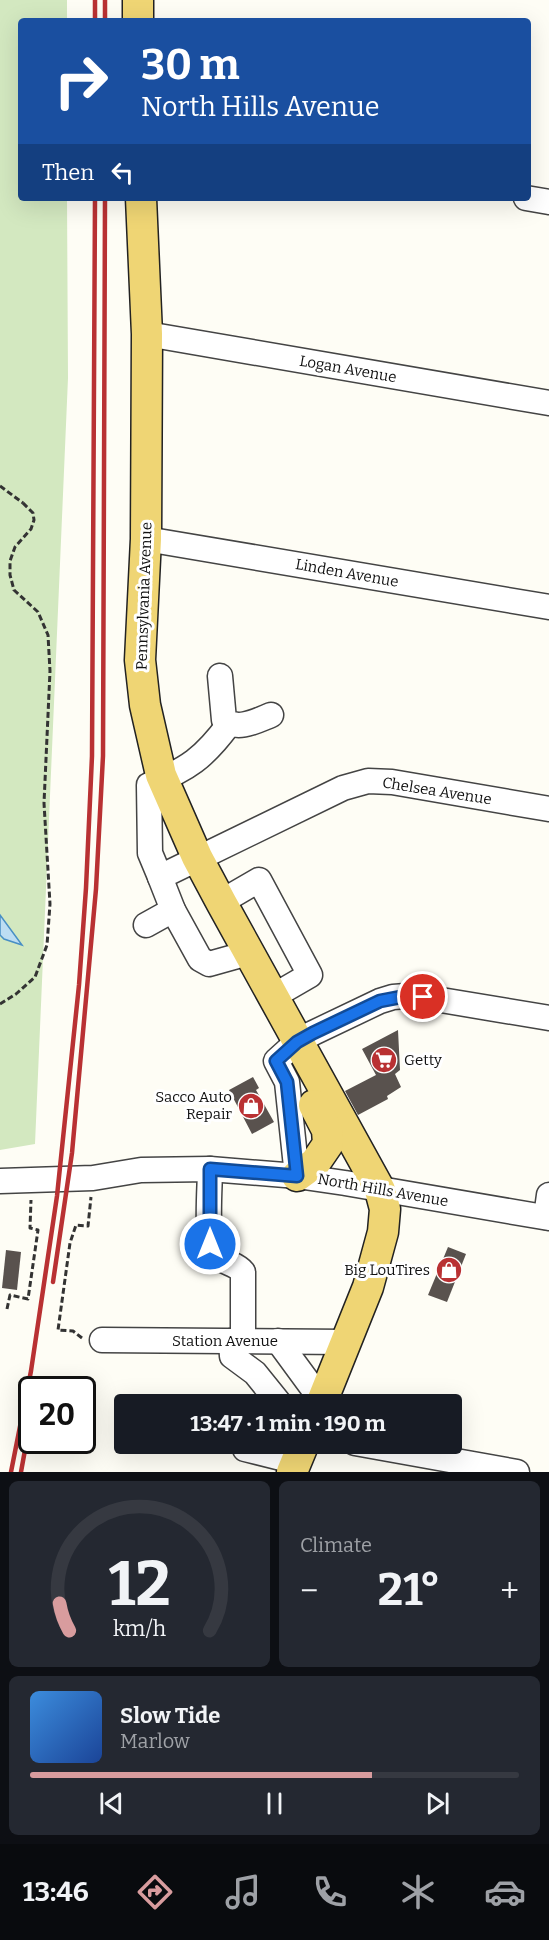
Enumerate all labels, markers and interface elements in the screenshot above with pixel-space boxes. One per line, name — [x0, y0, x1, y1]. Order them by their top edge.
text: 30 m — [141, 40, 240, 90]
icon: right — [42, 42, 120, 120]
text: North Hills Avenue — [141, 91, 379, 123]
icon: left — [106, 156, 139, 189]
text: Then — [42, 159, 94, 186]
street label: Logan Avenue — [298, 352, 398, 386]
street label: Pennsylvania Avenue — [132, 522, 156, 670]
street label: Linden Avenue — [294, 555, 400, 591]
street label: Chelsea Avenue — [381, 773, 493, 809]
pin — [397, 971, 448, 1022]
icon: arrive — [406, 980, 439, 1013]
supermarket icon: Getty — [369, 1045, 399, 1075]
place label: Getty — [404, 1051, 442, 1069]
place label: Sacco Auto Repair — [155, 1088, 232, 1123]
shop icon: Sacco Auto Repair — [236, 1091, 266, 1121]
street label: North Hills Avenue — [316, 1170, 450, 1210]
position arrow — [178, 1212, 242, 1276]
shop icon: Big LouTires — [434, 1255, 464, 1285]
place label: Big LouTires — [344, 1261, 430, 1279]
street label: Station Avenue — [172, 1332, 278, 1350]
speed limit sign: 20 — [18, 1376, 96, 1454]
text: 13:47 · 1 min · 190 m — [190, 1410, 386, 1437]
text: Climate — [300, 1533, 372, 1557]
text: 12 — [108, 1547, 171, 1622]
text: 21° — [378, 1563, 441, 1617]
text: − — [300, 1571, 318, 1611]
text: + — [500, 1571, 519, 1611]
text: km/h — [113, 1616, 166, 1642]
text: Slow Tide — [120, 1702, 220, 1729]
text: Marlow — [120, 1729, 190, 1753]
icon: previous — [95, 1787, 128, 1820]
icon: pause — [258, 1787, 291, 1820]
icon: next — [421, 1787, 454, 1820]
icon: directions — [134, 1871, 176, 1913]
icon: music — [222, 1871, 264, 1913]
icon: phone — [309, 1871, 351, 1913]
icon: climate — [397, 1871, 439, 1913]
icon: car — [484, 1871, 526, 1913]
text: 13:46 — [23, 1876, 89, 1908]

